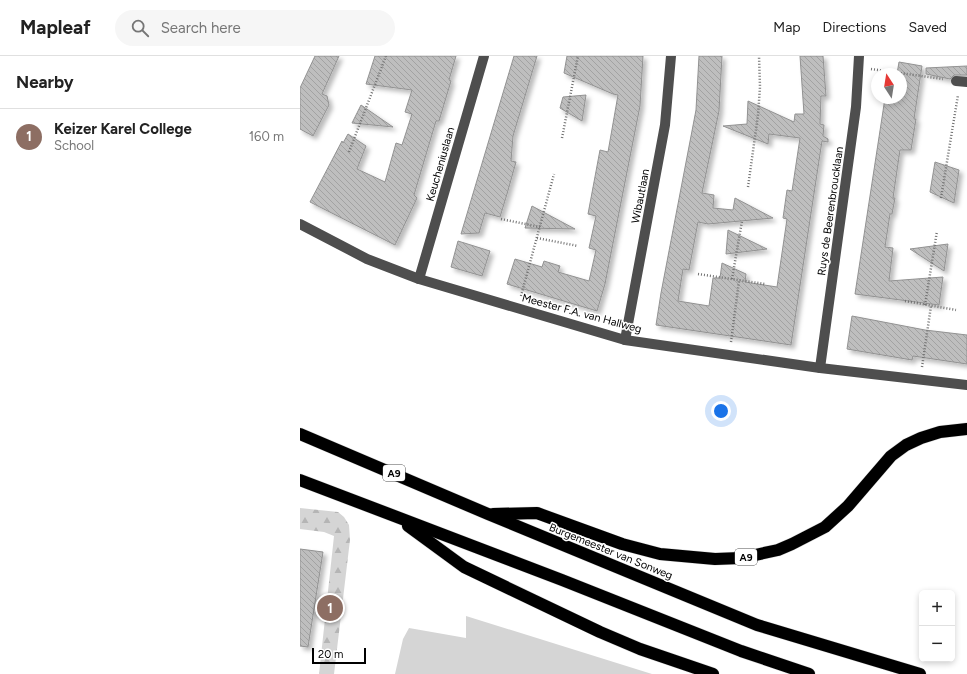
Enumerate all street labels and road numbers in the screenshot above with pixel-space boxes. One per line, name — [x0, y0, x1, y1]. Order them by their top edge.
street label: Keucheniuslaan — [424, 126, 457, 203]
street label: Ruys de Beerenbroucklaan — [815, 146, 846, 276]
street label: Wibautlaan — [629, 168, 652, 224]
street label: Meester F.A. van Hallweg — [521, 291, 643, 336]
road number: A9 — [383, 465, 405, 481]
street label: Burgemeester van Sonweg — [547, 521, 675, 582]
road number: A9 — [735, 549, 757, 565]

